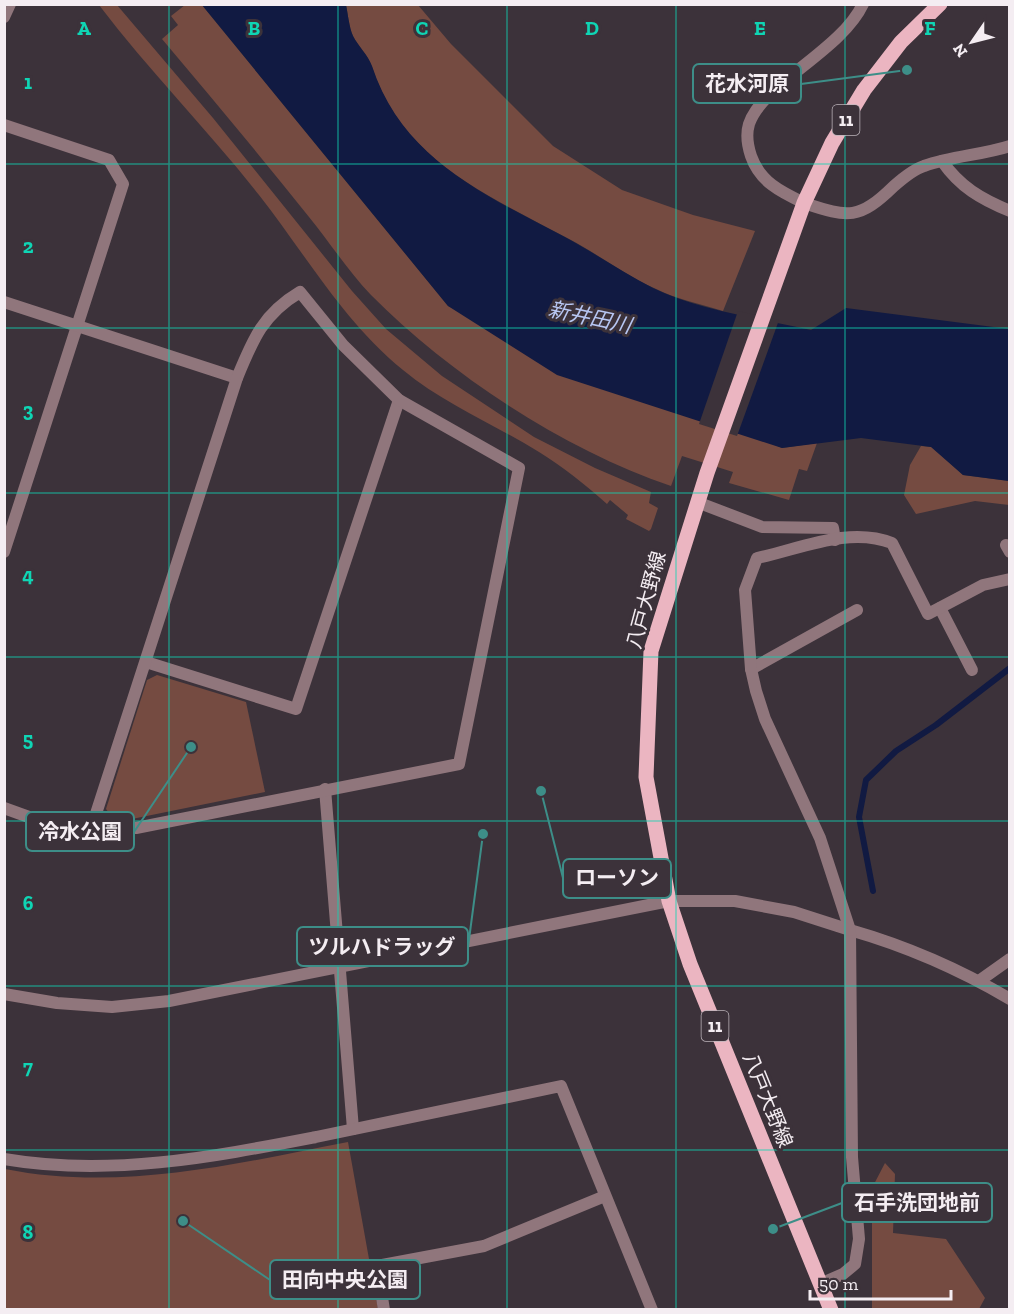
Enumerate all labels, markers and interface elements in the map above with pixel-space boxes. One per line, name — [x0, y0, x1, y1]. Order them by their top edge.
north arrow — [942, 12, 1002, 72]
text: A — [77, 16, 91, 40]
text: B — [248, 16, 260, 40]
text: C — [416, 16, 429, 40]
text: D — [585, 16, 599, 40]
text: E — [754, 16, 766, 40]
text: F — [924, 16, 936, 40]
text: N — [949, 40, 971, 61]
callout: 花水河原 — [693, 64, 801, 103]
text: 1 — [24, 70, 32, 94]
text: 花水河原 — [705, 71, 789, 96]
road number: 11 — [832, 105, 860, 135]
text: 2 — [23, 234, 34, 258]
water label: 新井田川 — [546, 296, 636, 338]
text: 3 — [23, 398, 34, 422]
street label: 八戸大野線 — [621, 549, 671, 651]
text: 4 — [22, 563, 34, 587]
text: 5 — [23, 727, 33, 751]
callout: 冷水公園 — [26, 812, 134, 851]
text: 冷水公園 — [38, 819, 122, 844]
callout: ローソン — [563, 859, 671, 898]
text: ローソン — [575, 865, 659, 890]
text: 6 — [23, 891, 34, 915]
callout: ツルハドラッグ — [297, 927, 468, 966]
text: ツルハドラッグ — [309, 934, 456, 959]
road number: 11 — [702, 1011, 728, 1041]
street label: 八戸大野線 — [738, 1049, 798, 1151]
text: 7 — [23, 1055, 33, 1079]
callout: 石手洗団地前 — [842, 1183, 992, 1222]
text: 石手洗団地前 — [854, 1190, 980, 1215]
text: 8 — [23, 1220, 34, 1244]
callout: 田向中央公園 — [270, 1260, 420, 1299]
scale bar — [810, 1263, 951, 1301]
text: 田向中央公園 — [282, 1267, 408, 1292]
text: 50 m — [819, 1273, 859, 1295]

